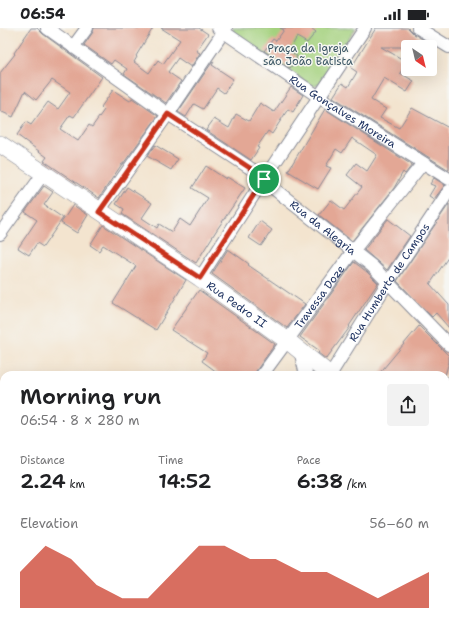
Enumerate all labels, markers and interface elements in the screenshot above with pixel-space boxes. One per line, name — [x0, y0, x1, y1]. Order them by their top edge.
text: 06:54 — [20, 4, 65, 24]
north arrow — [401, 40, 437, 76]
map controls — [401, 40, 437, 76]
park label: Praça da igreja são João Batista — [263, 41, 353, 69]
street label: Rua Gonçalves Moreira — [286, 71, 399, 151]
pin — [247, 162, 281, 196]
icon: arrive — [253, 168, 275, 190]
street label: Rua da Alegria — [287, 197, 359, 258]
street label: Rua Humberto de Campos — [345, 220, 433, 344]
street label: Travessa Doze — [291, 262, 348, 332]
street label: Rua Pedro II — [204, 278, 270, 331]
text: Morning run — [20, 382, 161, 411]
button: share — [387, 384, 429, 426]
text: 06:54 · 8 × 280 m — [20, 412, 139, 429]
text: Distance — [20, 453, 65, 468]
text: Time — [158, 453, 184, 468]
text: Pace — [297, 453, 321, 468]
text: 2.24 — [20, 468, 66, 494]
text: 14:52 — [158, 468, 211, 494]
text: 6:38 — [297, 468, 343, 494]
text: km — [66, 477, 85, 492]
text: /km — [343, 477, 367, 492]
text: Elevation — [20, 515, 78, 532]
text: 56–60 m — [370, 515, 429, 532]

